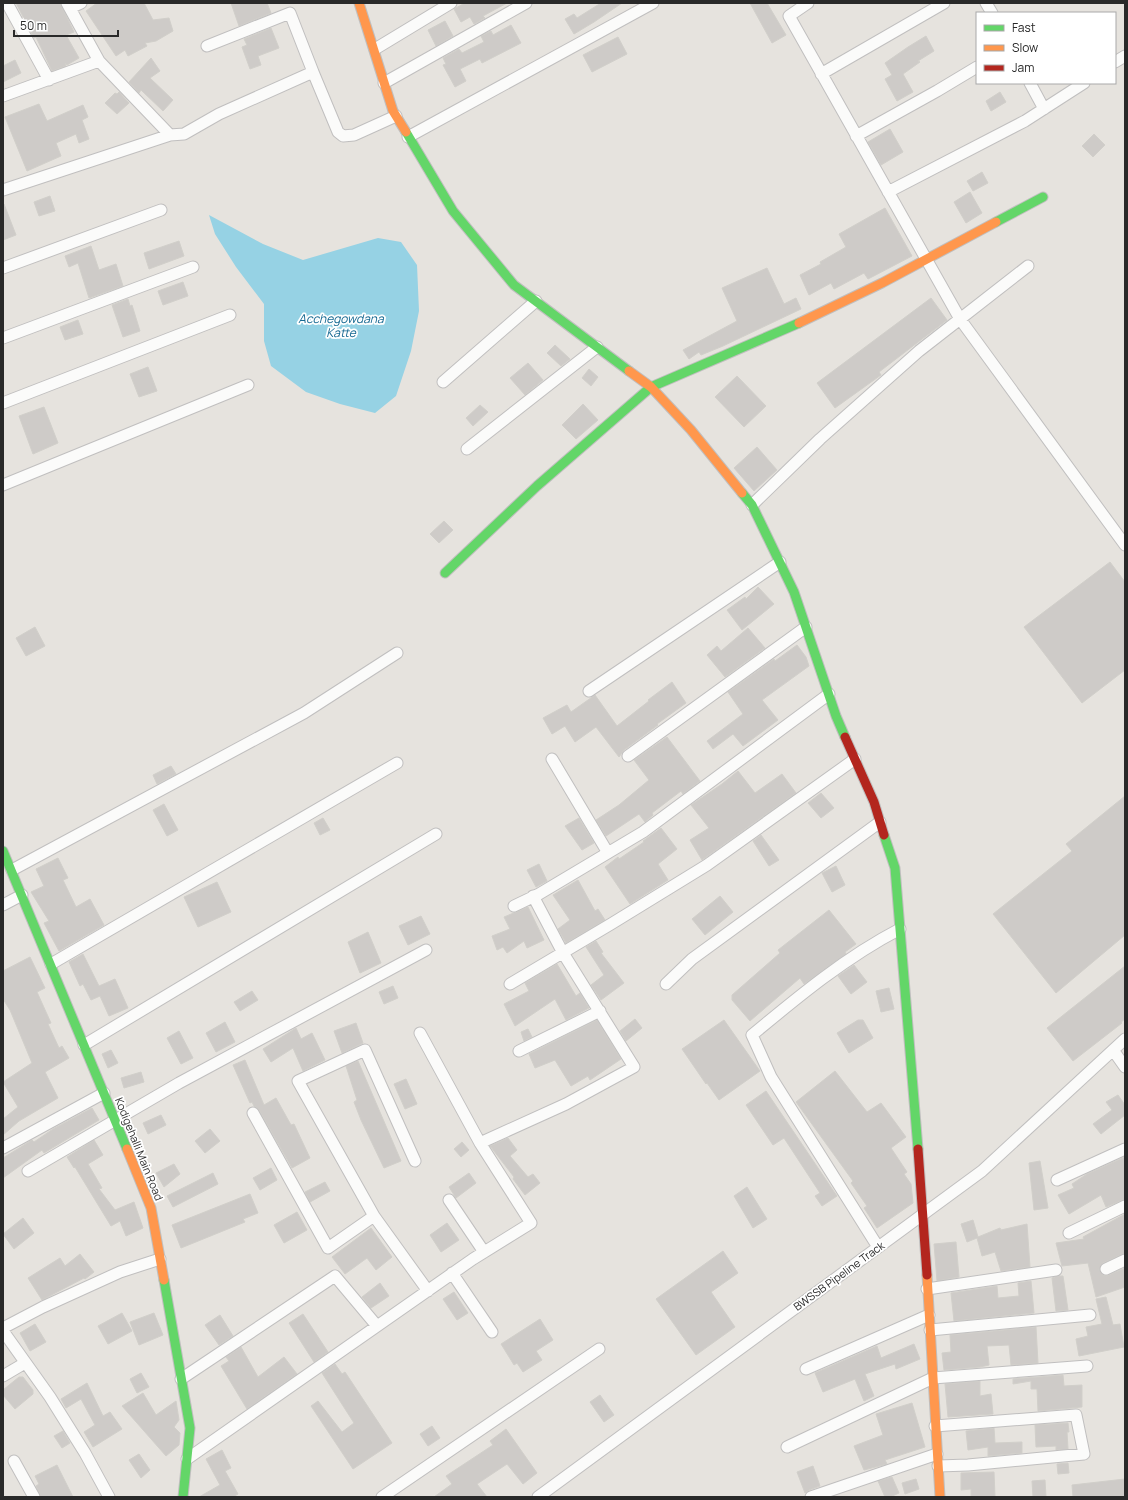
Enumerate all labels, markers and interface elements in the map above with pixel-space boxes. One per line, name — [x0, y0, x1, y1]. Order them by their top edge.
scale bar — [14, 12, 118, 38]
legend — [976, 12, 1116, 84]
text: 50 m — [20, 17, 47, 34]
text: Fast — [1012, 19, 1036, 36]
text: Slow — [1012, 39, 1038, 56]
text: Jam — [1012, 59, 1034, 76]
water label: Acchegowdana Katte — [298, 310, 385, 341]
street label: Kodigehalli Main Road — [112, 1095, 167, 1203]
street label: BWSSB Pipeline Track — [790, 1237, 888, 1314]

